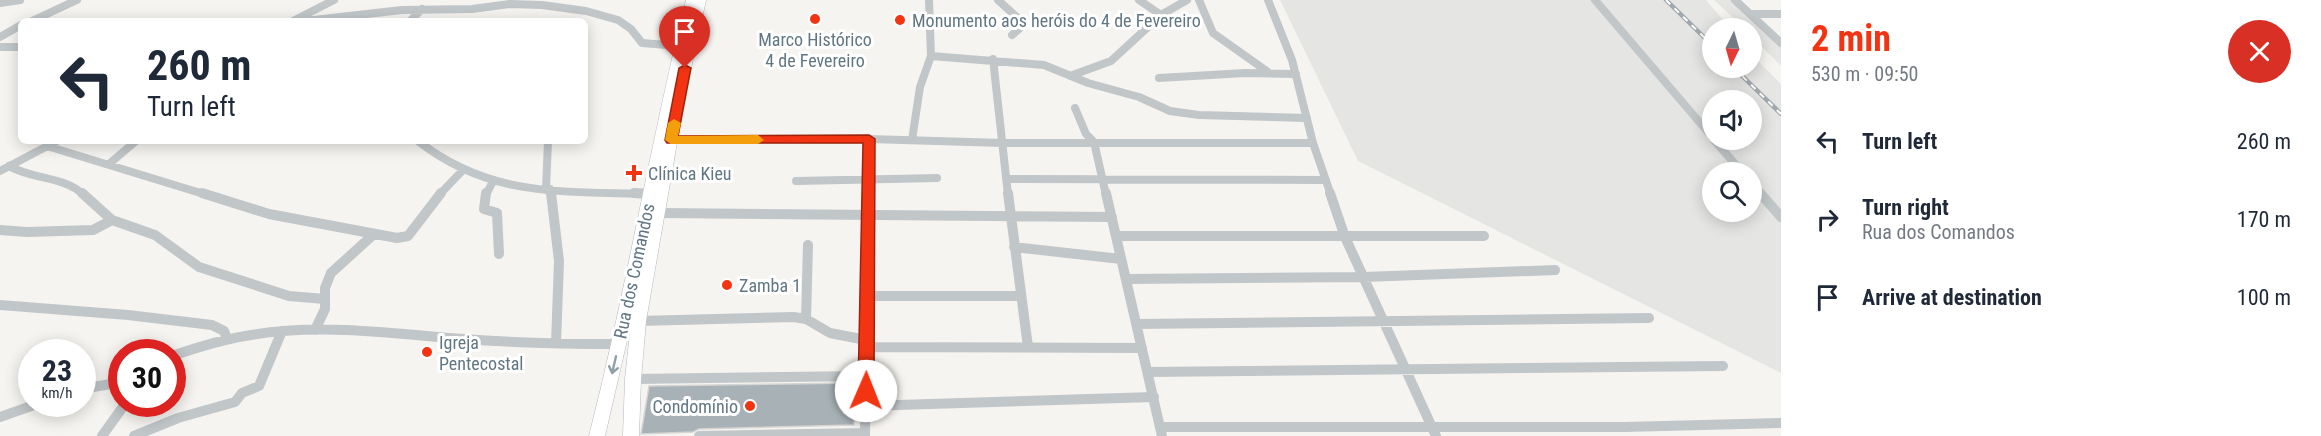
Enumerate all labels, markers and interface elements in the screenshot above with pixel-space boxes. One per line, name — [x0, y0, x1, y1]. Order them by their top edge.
pin — [659, 6, 710, 68]
place label: Monumento aos heróis do 4 de Fevereiro — [912, 10, 1201, 31]
marker: Marco Histórico 4 de Fevereiro — [808, 12, 822, 26]
marker: Monumento aos heróis do 4 de Fevereiro — [893, 13, 907, 27]
icon: arrive — [668, 15, 701, 48]
north arrow — [1702, 18, 1762, 78]
map controls — [1702, 18, 1762, 222]
text: 2 min — [1811, 18, 1891, 60]
button: close — [2228, 20, 2291, 83]
place label: Marco Histórico 4 de Fevereiro — [758, 29, 872, 71]
text: 260 m — [147, 41, 252, 90]
icon: left — [48, 42, 126, 120]
text: 530 m · 09:50 — [1811, 62, 1918, 86]
button: sound — [1702, 90, 1762, 150]
text: Turn left — [147, 91, 236, 123]
icon: left — [1811, 125, 1844, 158]
text: Turn left — [1862, 129, 1937, 154]
text: 260 m — [2237, 129, 2291, 154]
button: search — [1702, 162, 1762, 222]
place label: Clínica Kieu — [648, 163, 732, 184]
marker: Clínica Kieu — [625, 164, 643, 182]
text: Turn right — [1862, 195, 1949, 220]
street label: Rua dos Comandos — [609, 202, 659, 340]
icon: right — [1811, 203, 1844, 236]
text: 170 m — [2237, 207, 2291, 232]
text: Rua dos Comandos — [1862, 220, 2015, 244]
place label: Zamba 1 — [739, 275, 801, 296]
marker: Zamba 1 — [720, 278, 734, 292]
icon: arrive — [1811, 281, 1844, 314]
text: Arrive at destination — [1862, 285, 2042, 310]
text: 100 m — [2237, 285, 2291, 310]
place label: Igreja Pentecostal — [439, 332, 523, 374]
speed limit sign: 30 — [108, 339, 186, 417]
marker: Igreja Pentecostal — [420, 345, 434, 359]
text: 23 — [42, 353, 72, 388]
one-way arrow — [607, 356, 619, 375]
position arrow — [834, 359, 898, 423]
text: km/h — [42, 384, 72, 402]
place label: Condomínio — [652, 396, 738, 417]
marker: Condomínio — [743, 399, 757, 413]

